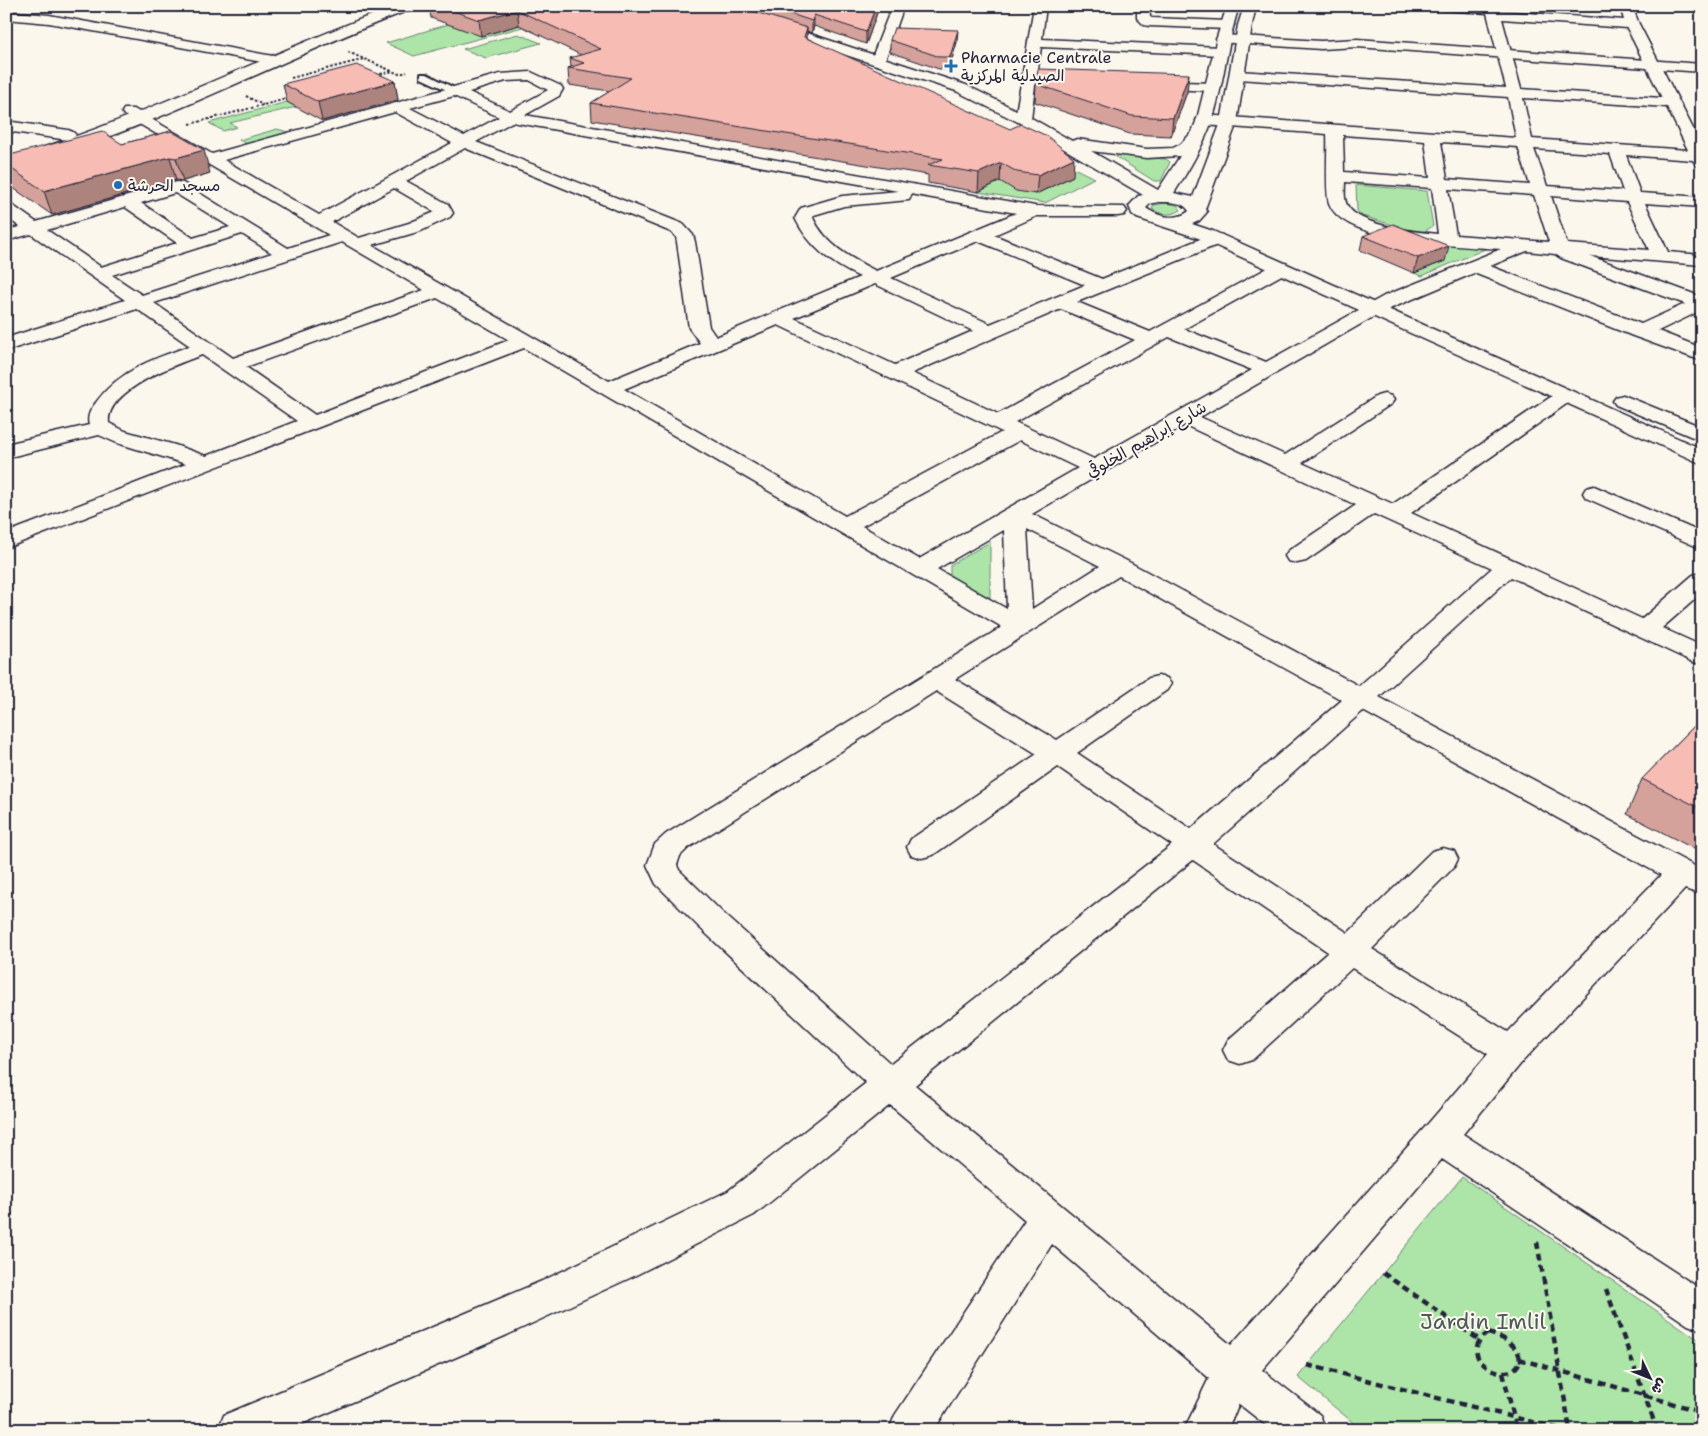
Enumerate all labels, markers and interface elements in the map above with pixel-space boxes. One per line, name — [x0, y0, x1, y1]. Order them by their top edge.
place label: Pharmacie Centrale الصيدلية المركزية — [961, 47, 1112, 86]
marker: Pharmacie Centrale الصيدلية المركزية — [945, 60, 957, 72]
place label: مسجد الحرشة — [128, 175, 220, 196]
marker: مسجد الحرشة — [112, 179, 124, 191]
street label: شارع إبراهيم الخلوقي — [1082, 396, 1211, 484]
park label: Jardin Imlil — [1420, 1307, 1547, 1336]
north arrow — [1626, 1354, 1676, 1404]
text: ش — [1648, 1375, 1671, 1399]

